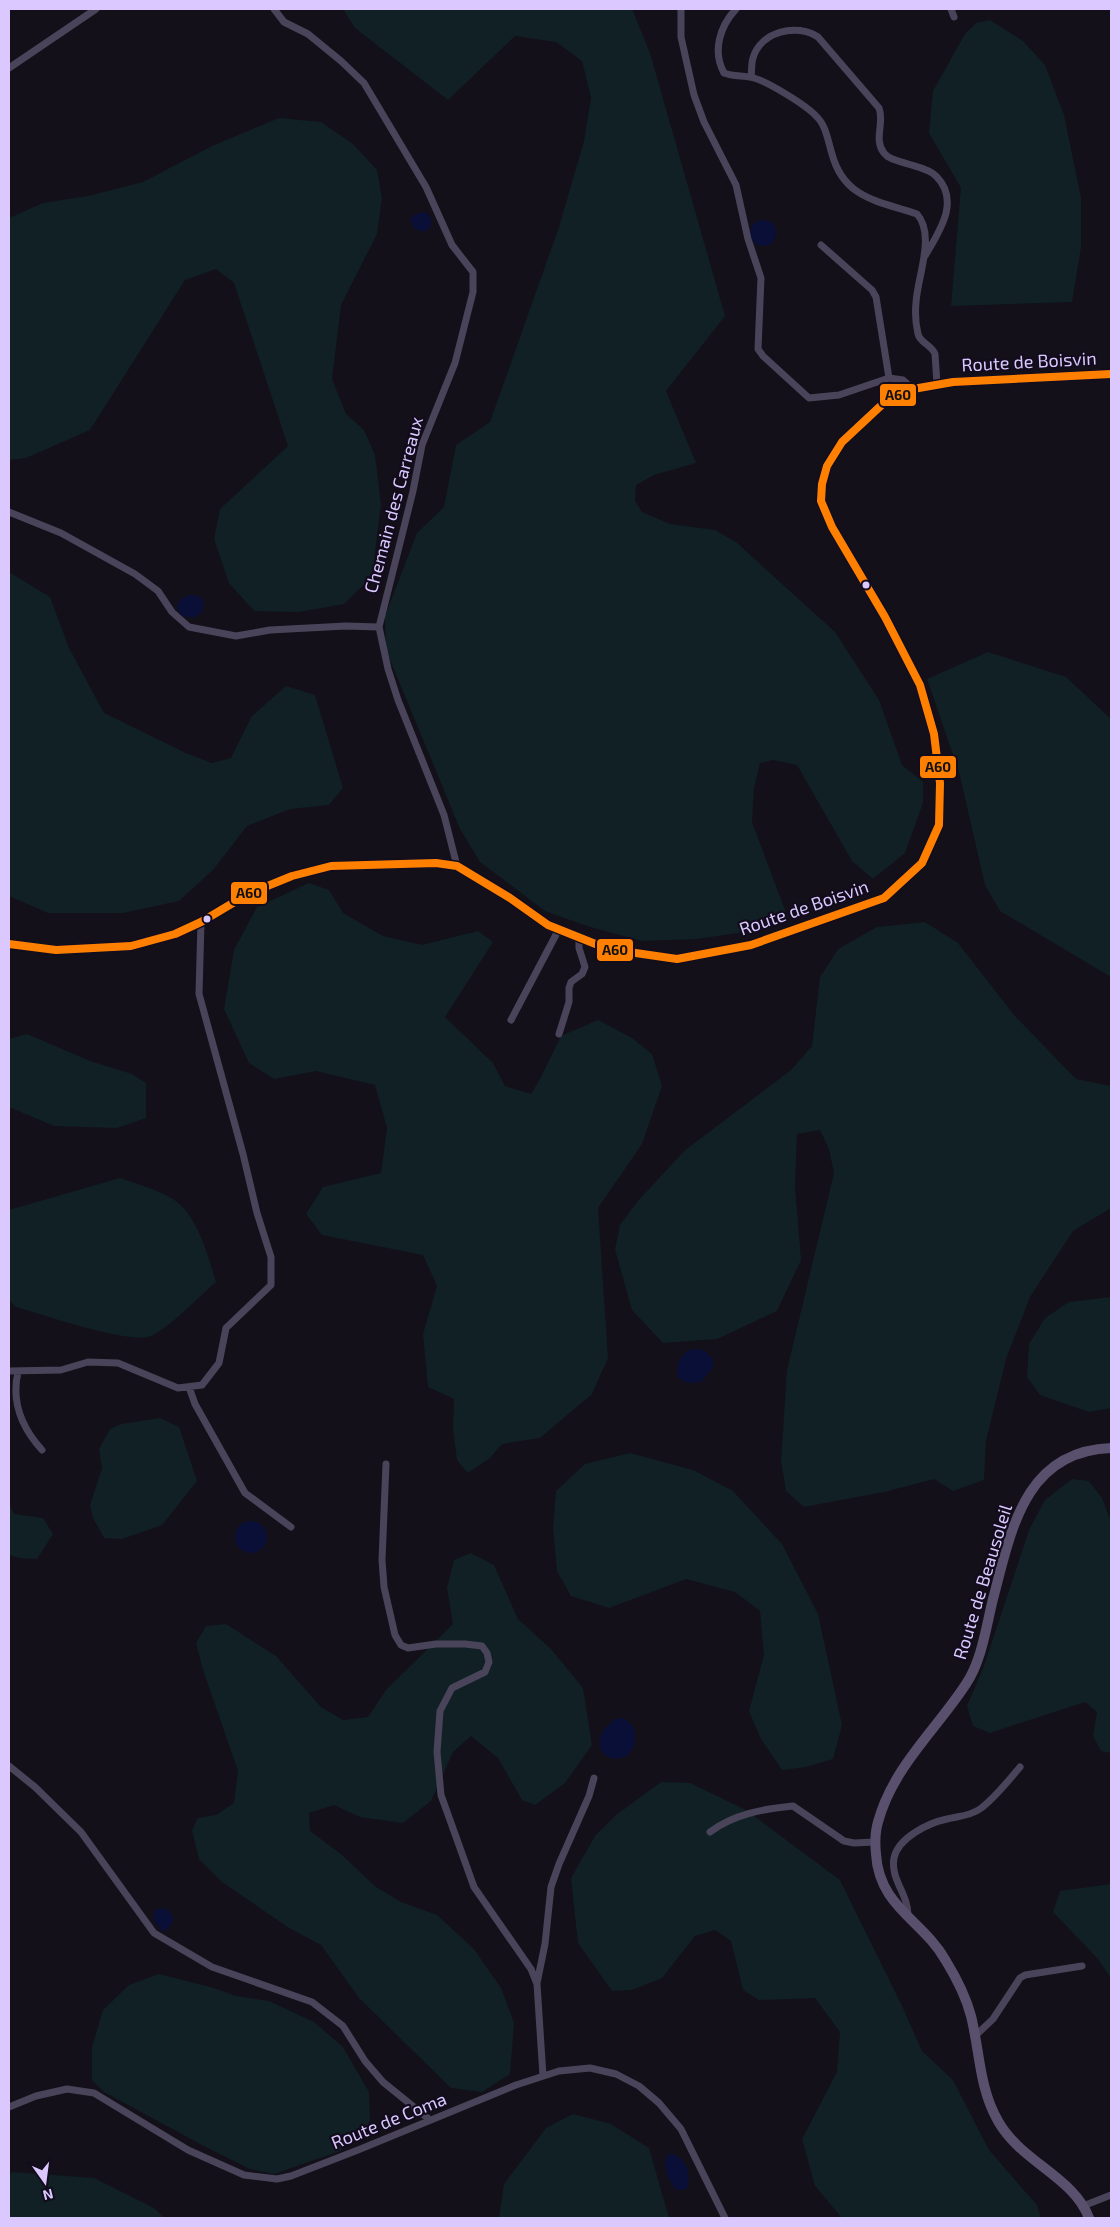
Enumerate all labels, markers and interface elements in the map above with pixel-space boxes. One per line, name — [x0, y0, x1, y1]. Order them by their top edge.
street label: Route de Boisvin — [961, 346, 1097, 376]
line badge: A60 — [879, 383, 917, 407]
text: A60 — [885, 386, 911, 403]
street label: Chemain des Carreaux — [359, 414, 427, 595]
unlabelled marker — [861, 580, 871, 590]
line badge: A60 — [919, 755, 957, 779]
text: A60 — [925, 758, 951, 775]
street label: Route de Boisvin — [736, 875, 871, 940]
line badge: A60 — [230, 881, 268, 905]
text: A60 — [236, 884, 262, 901]
unlabelled marker — [202, 914, 212, 924]
line badge: A60 — [596, 938, 634, 962]
text: A60 — [602, 941, 628, 958]
street label: Route de Beausoleil — [948, 1501, 1016, 1662]
street label: Route de Coma — [328, 2087, 449, 2153]
north arrow — [20, 2157, 70, 2207]
text: N — [41, 2186, 55, 2205]

